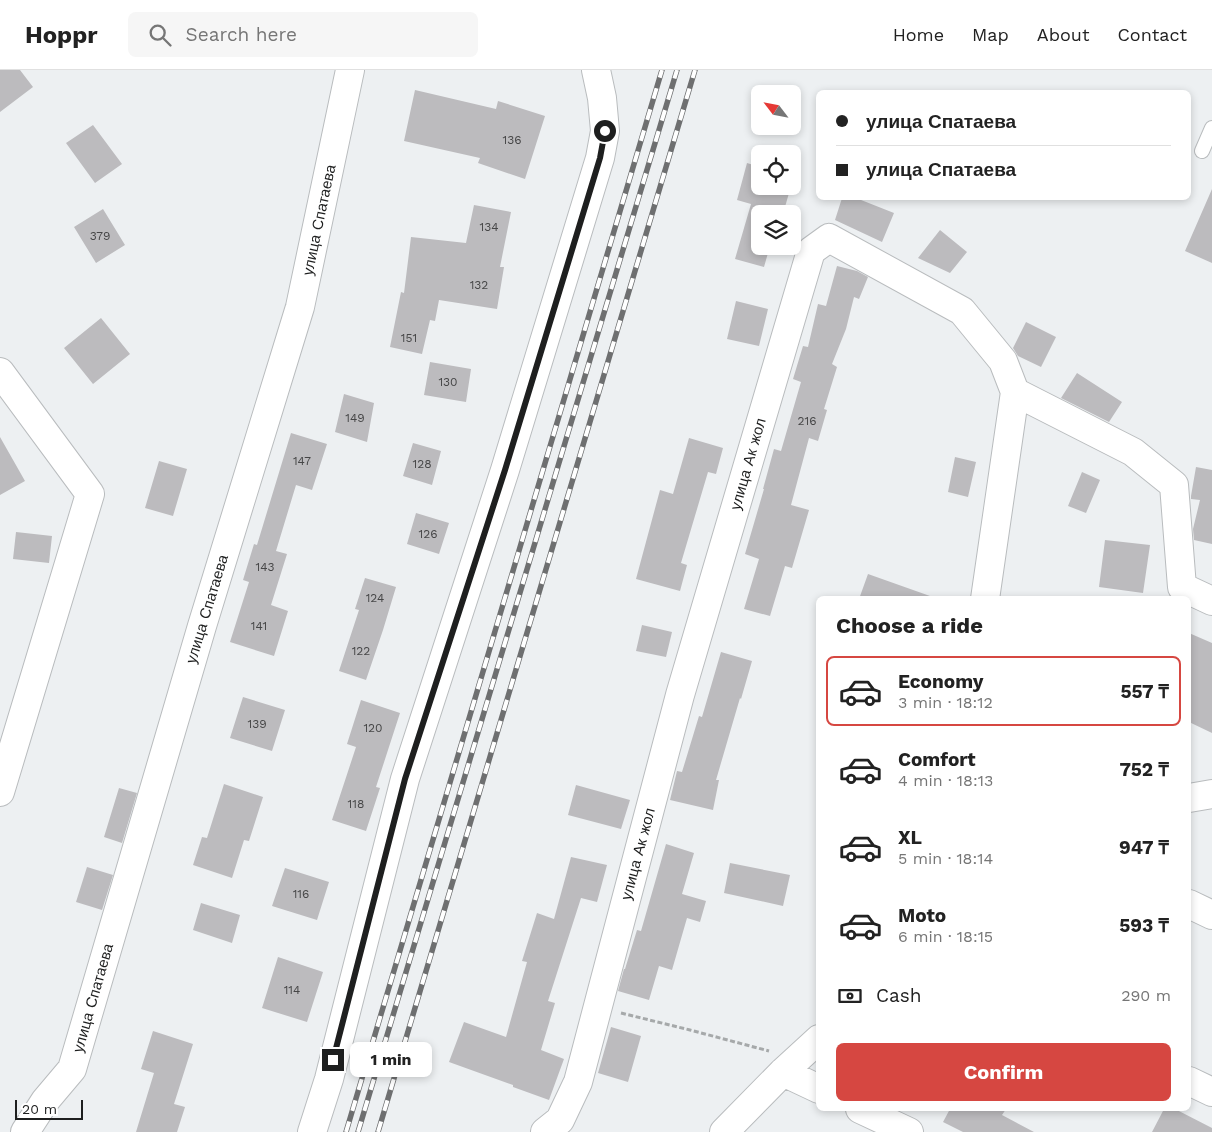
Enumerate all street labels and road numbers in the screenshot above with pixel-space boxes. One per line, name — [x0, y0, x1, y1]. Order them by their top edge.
street label: улица Спатаева — [298, 162, 340, 277]
street label: улица Ак жол — [726, 416, 770, 512]
street label: улица Спатаева — [182, 552, 232, 666]
street label: улица Ак жол — [617, 806, 659, 902]
street label: улица Спатаева — [69, 941, 117, 1055]

